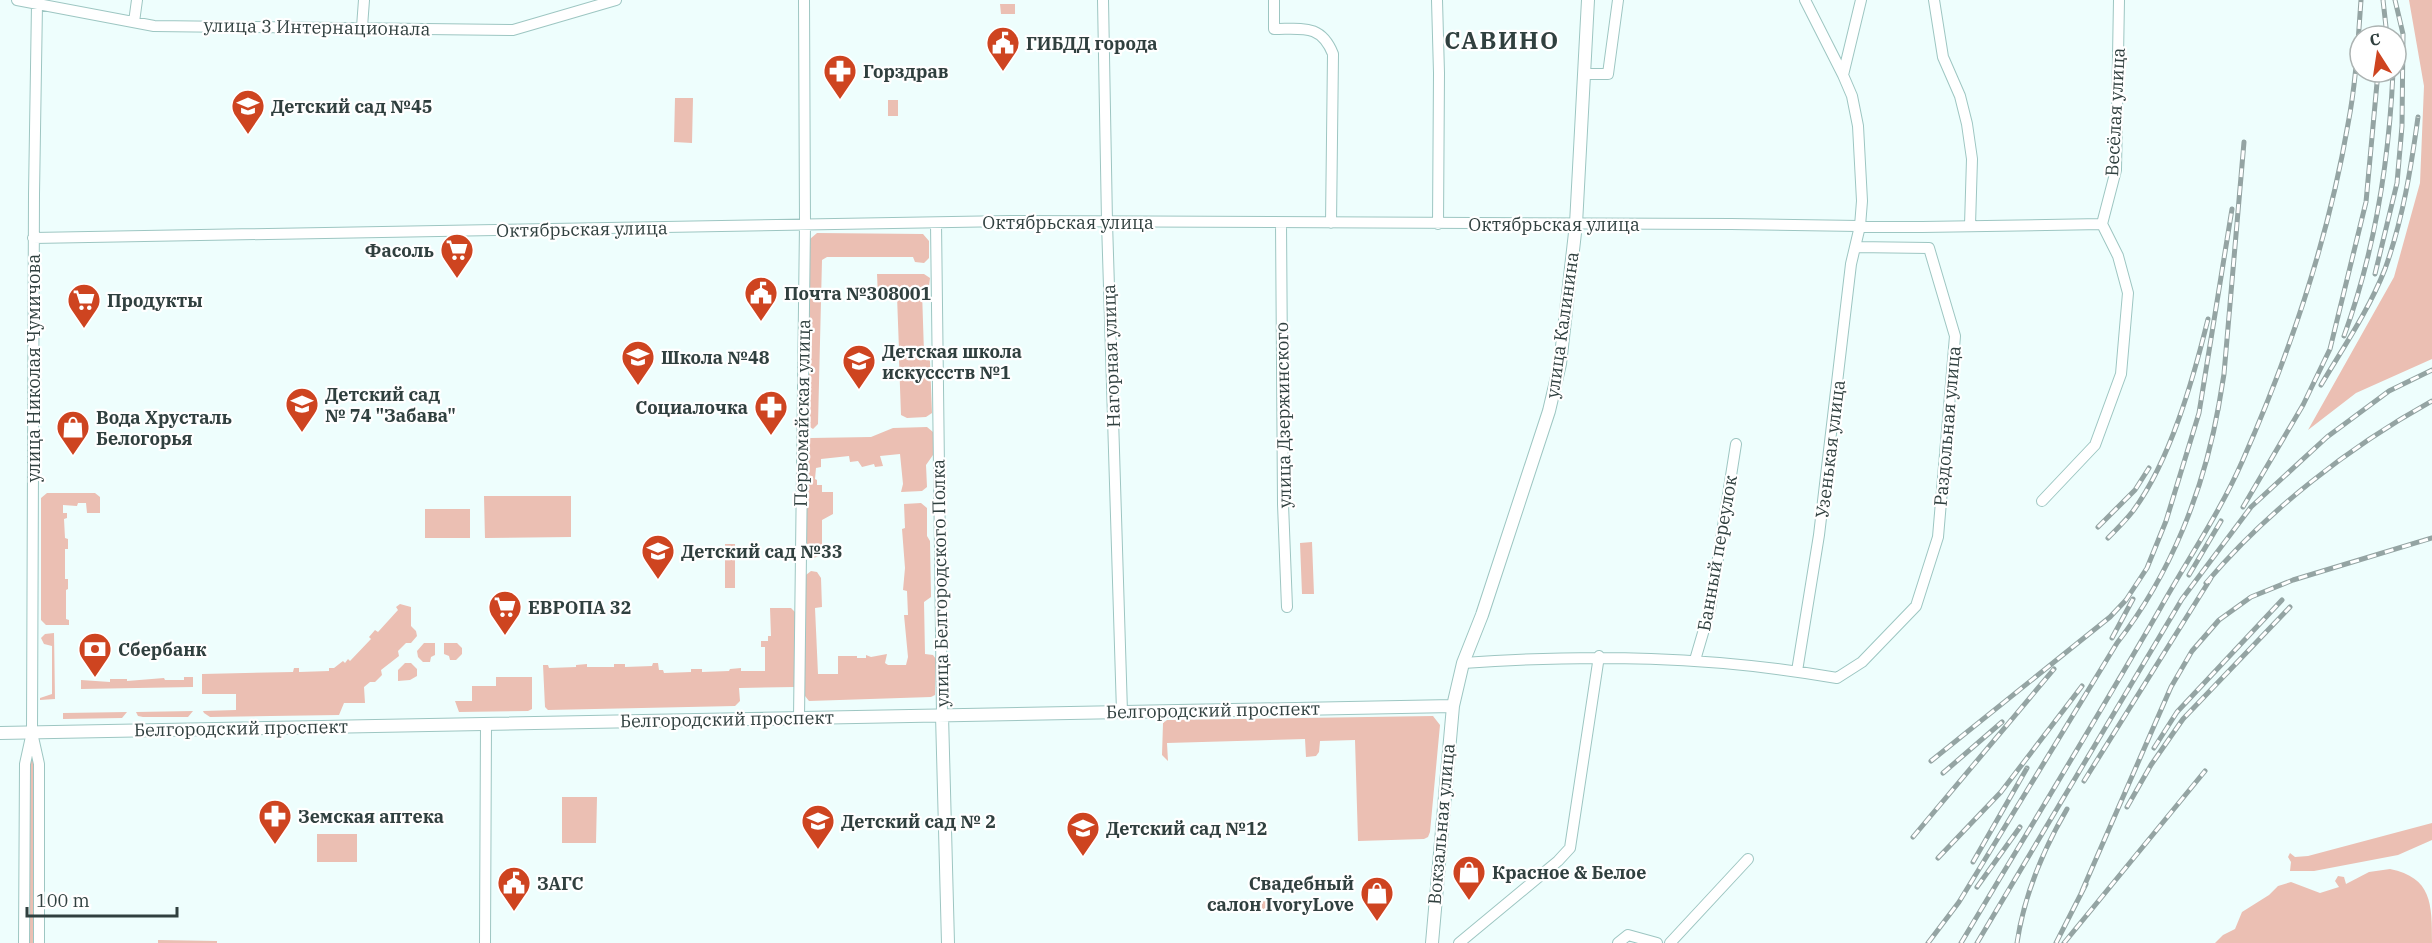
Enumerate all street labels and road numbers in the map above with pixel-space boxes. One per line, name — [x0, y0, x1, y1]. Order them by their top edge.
street label: улица 3 Интернационала — [203, 14, 431, 40]
street label: Весёлая улица — [2100, 47, 2130, 177]
street label: Октябрьская улица — [982, 211, 1154, 234]
street label: Октябрьская улица — [1468, 213, 1640, 236]
street label: Октябрьская улица — [496, 216, 668, 242]
street label: улица Калинина — [1540, 250, 1584, 400]
street label: улица Николая Чумичова — [22, 254, 45, 482]
street label: Нагорная улица — [1097, 284, 1125, 428]
street label: Первомайская улица — [789, 319, 815, 507]
street label: улица Дзержинского — [1270, 322, 1296, 508]
street label: Раздольная улица — [1929, 345, 1965, 507]
street label: Узенькая улица — [1810, 378, 1850, 519]
street label: улица Белгородского Полка — [926, 459, 954, 707]
street label: Банный переулок — [1692, 473, 1742, 633]
street label: Белгородский проспект — [1106, 697, 1320, 723]
street label: Белгородский проспект — [620, 706, 834, 732]
street label: Белгородский проспект — [134, 715, 348, 741]
street label: Вокзальная улица — [1422, 742, 1460, 906]

